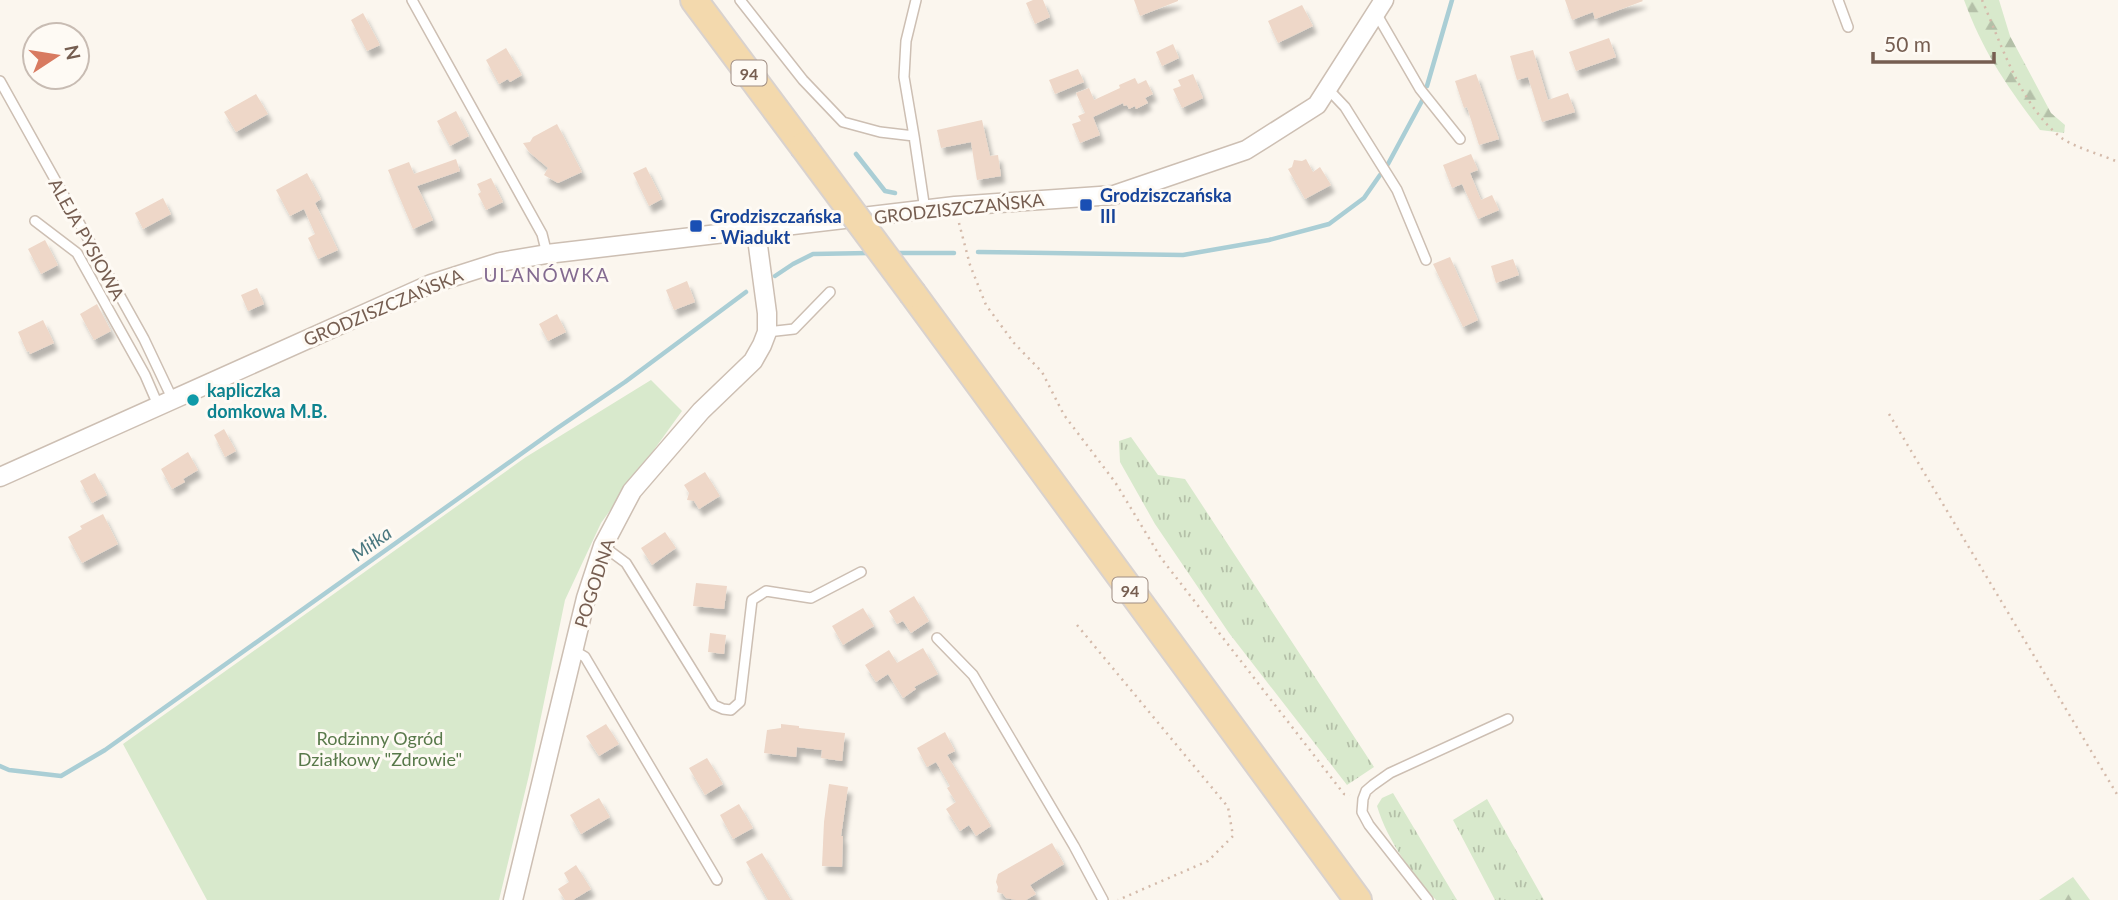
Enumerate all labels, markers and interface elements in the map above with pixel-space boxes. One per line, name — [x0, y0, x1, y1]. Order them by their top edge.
north arrow — [21, 21, 91, 91]
scale bar — [1873, 21, 1994, 65]
text: 50 m — [1884, 31, 1931, 56]
text: N — [60, 43, 86, 62]
road number: 94 — [732, 60, 766, 86]
street label: ALEJA PYSIOWA — [44, 174, 130, 304]
place label: Grodziszczańska III — [1100, 184, 1232, 227]
street label: GRODZISZCZAŃSKA — [873, 188, 1046, 228]
marker: Grodziszczańska III — [1078, 197, 1094, 213]
place label: Grodziszczańska - Wiadukt — [710, 205, 842, 248]
marker: Grodziszczańska - Wiadukt — [688, 218, 704, 234]
street label: GRODZISZCZAŃSKA — [300, 263, 467, 351]
district label: ULANÓWKA — [483, 263, 611, 286]
place label: kapliczka domkowa M.B. — [207, 379, 327, 422]
marker: kapliczka domkowa M.B. — [185, 392, 201, 408]
water label: Miłka — [346, 521, 396, 565]
street label: POGODNA — [569, 535, 619, 630]
road number: 94 — [1112, 578, 1148, 603]
park label: Rodzinny Ogród Działkowy "Zdrowie" — [298, 727, 462, 770]

